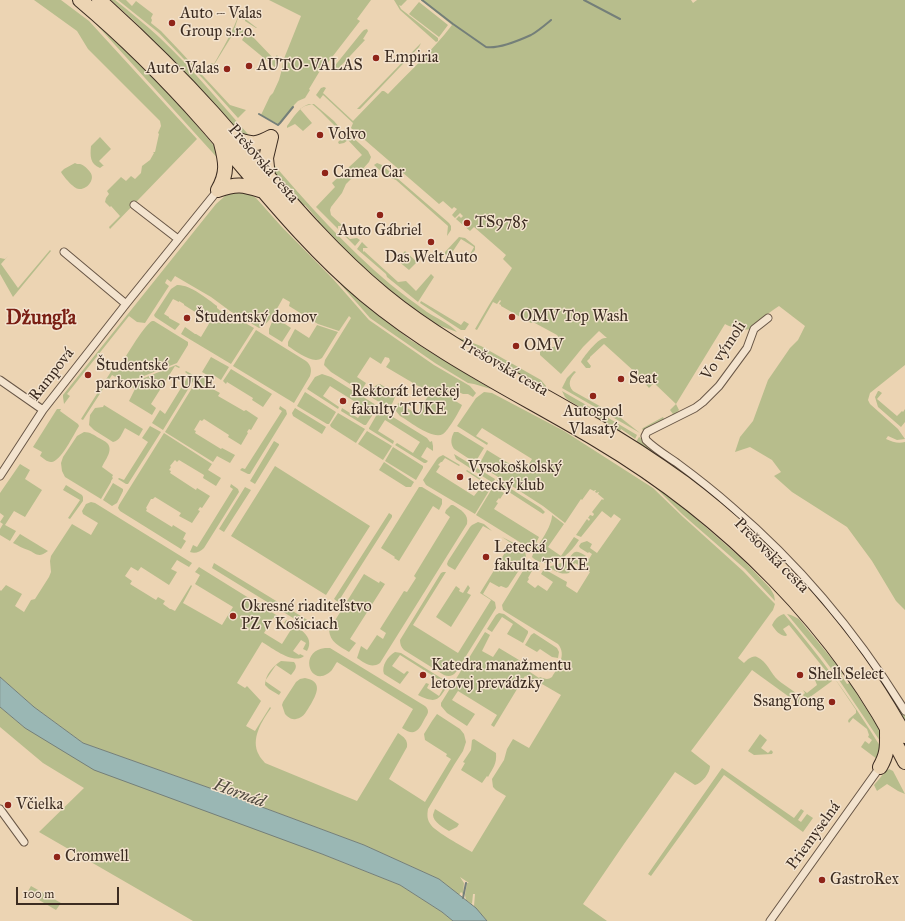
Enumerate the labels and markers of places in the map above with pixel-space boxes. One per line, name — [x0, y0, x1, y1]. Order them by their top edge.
place label: Auto – Valas Group s.r.o. — [180, 4, 262, 42]
marker: Auto – Valas Group s.r.o. — [167, 18, 177, 28]
place label: Empiria — [384, 48, 438, 68]
marker: Empiria — [371, 53, 381, 63]
place label: AUTO-VALAS — [257, 56, 363, 76]
place label: Auto-Valas — [146, 59, 219, 79]
marker: AUTO-VALAS — [244, 61, 254, 71]
marker: Auto-Valas — [222, 64, 232, 74]
place label: Volvo — [328, 125, 366, 145]
marker: Volvo — [315, 130, 325, 140]
place label: Camea Car — [333, 163, 405, 183]
marker: Camea Car — [320, 168, 330, 178]
marker: Auto Gábriel — [375, 210, 385, 220]
place label: TS9785 — [475, 213, 528, 233]
marker: TS9785 — [462, 218, 472, 228]
place label: Auto Gábriel — [338, 221, 422, 241]
marker: Das WeltAuto — [426, 237, 436, 247]
place label: Das WeltAuto — [384, 248, 478, 268]
place label: OMV Top Wash — [520, 307, 628, 327]
place label: Študentský domov — [195, 308, 317, 328]
marker: OMV Top Wash — [507, 312, 517, 322]
marker: Študentský domov — [182, 313, 192, 323]
place label: OMV — [524, 336, 564, 356]
marker: OMV — [511, 341, 521, 351]
place label: Študentské parkovisko TUKE — [96, 356, 215, 394]
place label: Seat — [629, 369, 657, 389]
marker: Študentské parkovisko TUKE — [83, 370, 93, 380]
marker: Seat — [616, 374, 626, 384]
place label: Rektorát leteckej fakulty TUKE — [351, 382, 460, 420]
marker: Autospol Vlasatý — [588, 391, 598, 401]
marker: Rektorát leteckej fakulty TUKE — [338, 396, 348, 406]
place label: Autospol Vlasatý — [563, 402, 623, 440]
place label: Vysokoškolský letecký klub — [468, 458, 562, 496]
marker: Vysokoškolský letecký klub — [455, 472, 465, 482]
place label: Letecká fakulta TUKE — [494, 538, 589, 576]
marker: Letecká fakulta TUKE — [481, 552, 491, 562]
place label: Okresné riaditeľstvo PZ v Košiciach — [241, 597, 372, 635]
marker: Okresné riaditeľstvo PZ v Košiciach — [228, 611, 238, 621]
place label: Katedra manažmentu letovej prevádzky — [431, 656, 572, 694]
place label: Shell Select — [808, 665, 884, 685]
marker: Katedra manažmentu letovej prevádzky — [418, 670, 428, 680]
marker: Shell Select — [795, 670, 805, 680]
place label: SsangYong — [753, 692, 824, 712]
marker: SsangYong — [827, 697, 837, 707]
place label: Včielka — [16, 795, 63, 815]
marker: Včielka — [3, 800, 13, 810]
place label: Cromwell — [65, 847, 129, 867]
marker: Cromwell — [52, 852, 62, 862]
place label: GastroRex — [830, 870, 899, 890]
marker: GastroRex — [817, 875, 827, 885]

